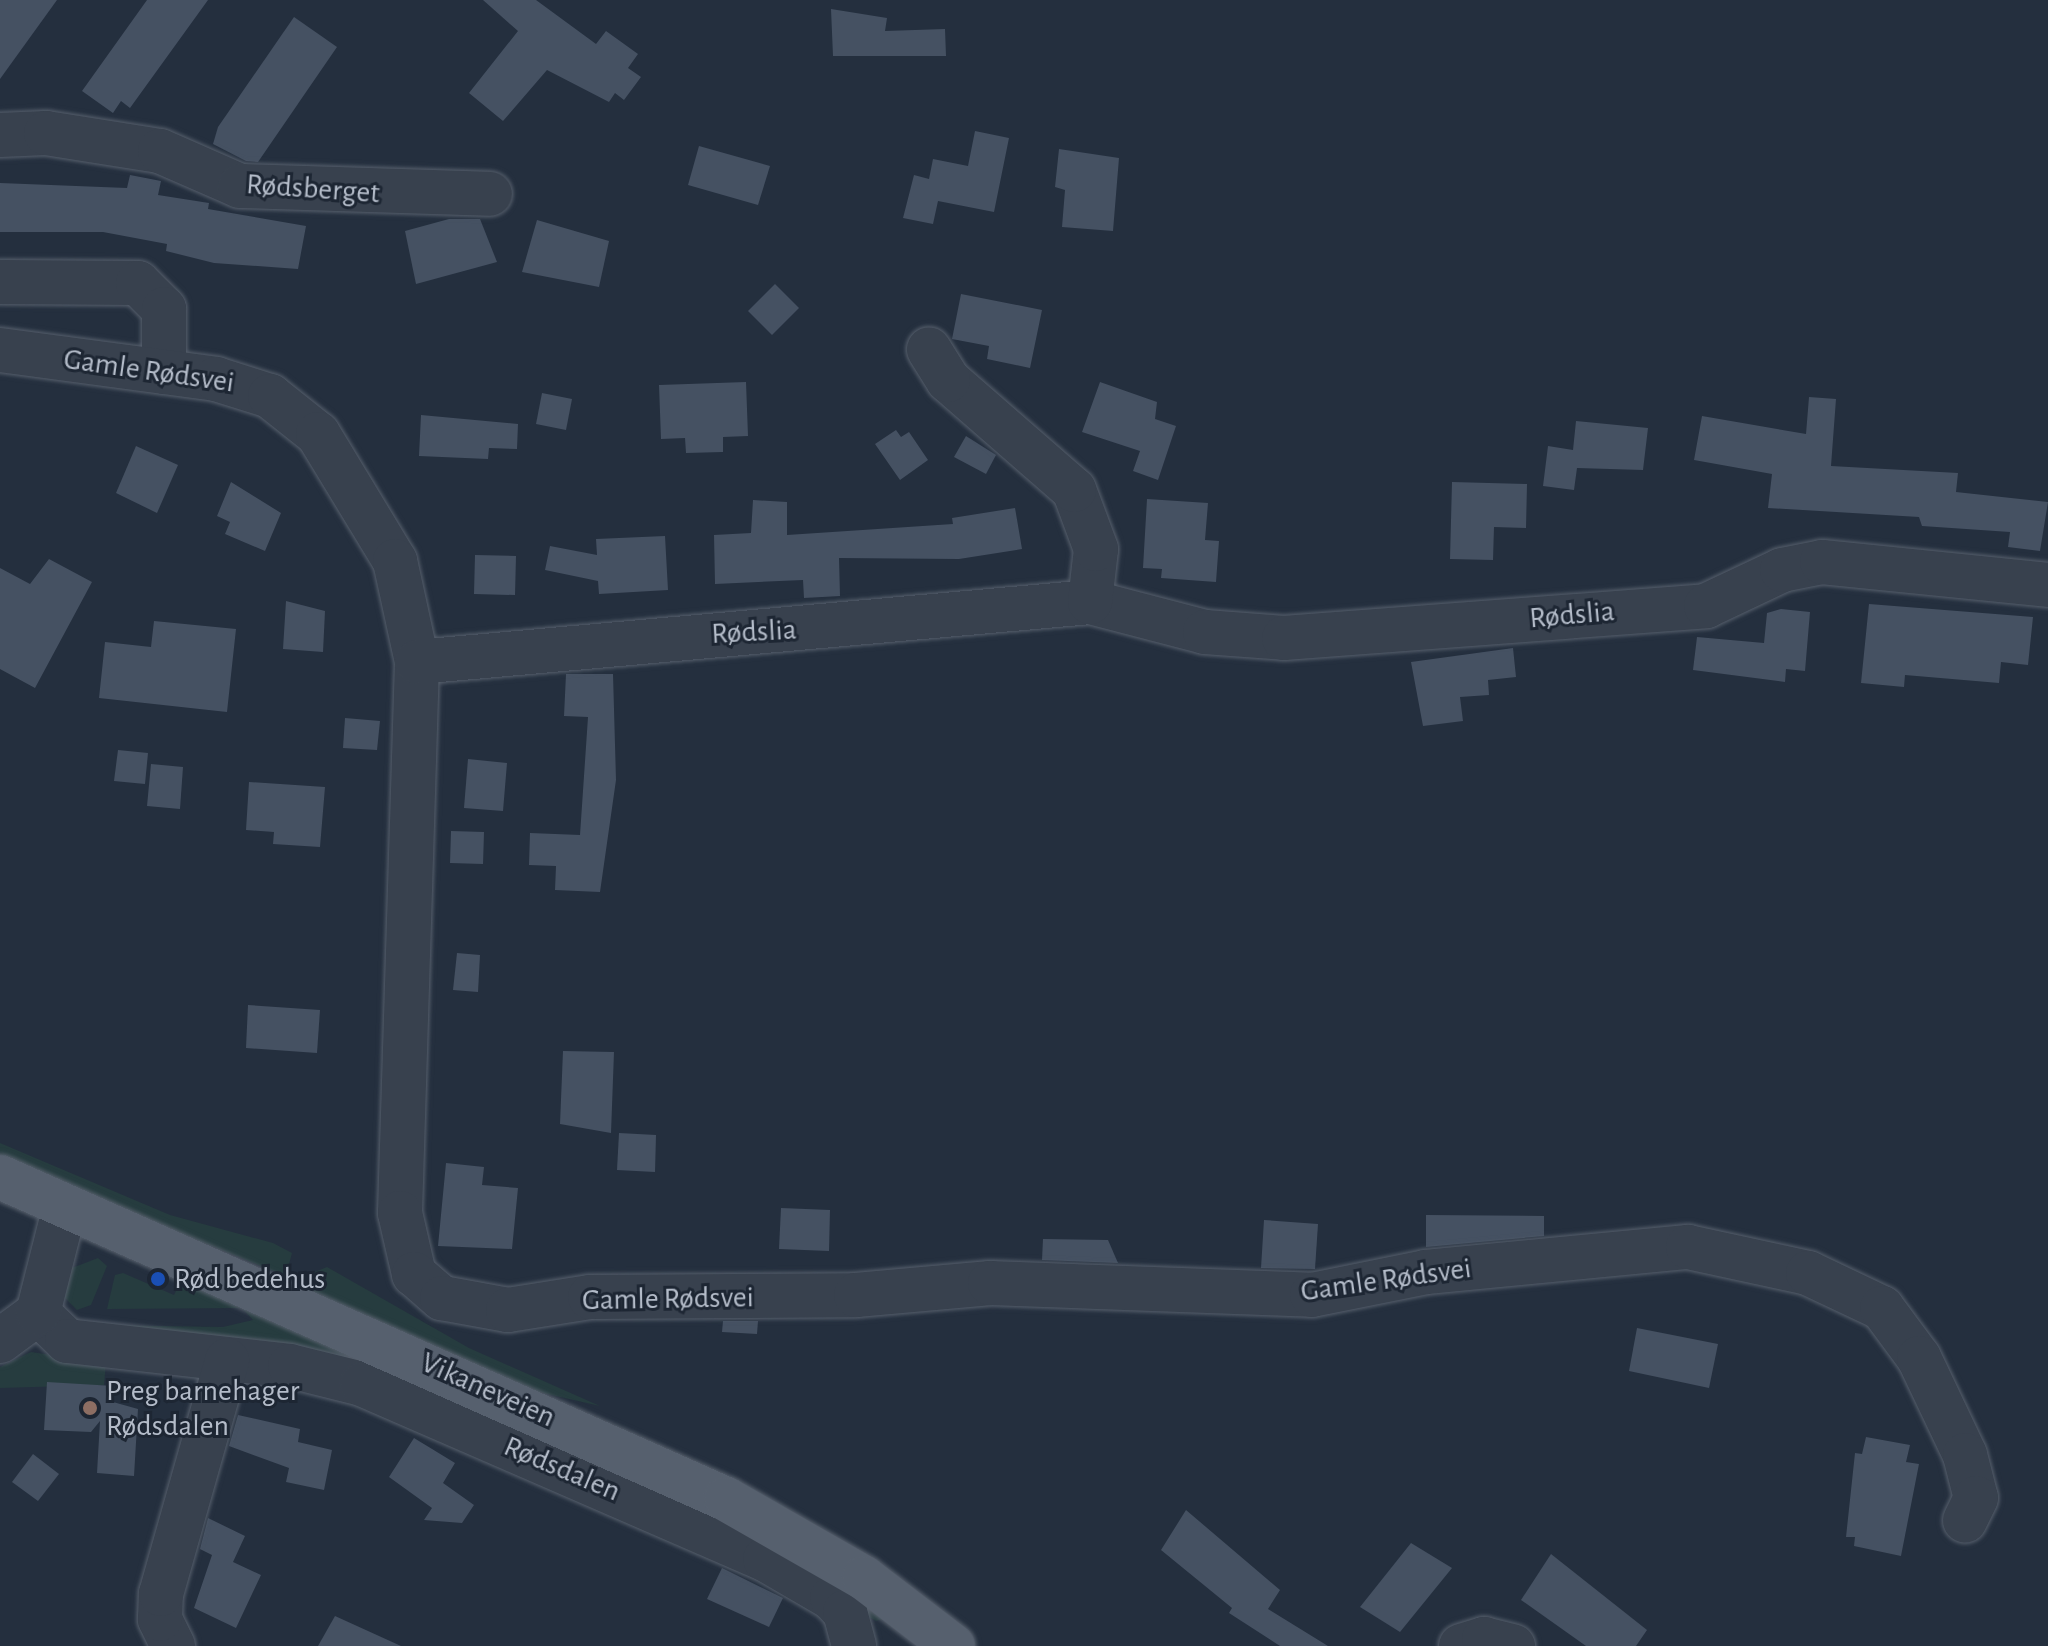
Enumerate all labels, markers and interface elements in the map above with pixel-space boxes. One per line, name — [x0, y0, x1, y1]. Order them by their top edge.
street label: Rødsberget — [245, 166, 381, 212]
street label: Gamle Rødsvei — [61, 341, 237, 401]
street label: Rødslia — [1528, 593, 1616, 637]
street label: Rødslia — [710, 612, 798, 652]
street label: Gamle Rødsvei — [1298, 1250, 1474, 1310]
place label: Rød bedehus — [174, 1261, 325, 1297]
marker: Rød bedehus — [149, 1270, 167, 1288]
street label: Gamle Rødsvei — [582, 1280, 754, 1318]
street label: Vikaneveien — [415, 1345, 561, 1435]
place label: Preg barnehager Rødsdalen — [106, 1373, 299, 1444]
marker: Preg barnehager Rødsdalen — [81, 1399, 99, 1417]
street label: Rødsdalen — [498, 1428, 626, 1510]

